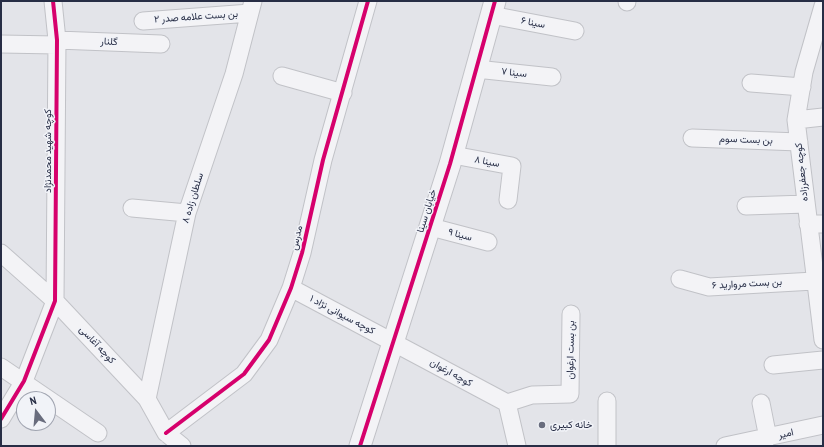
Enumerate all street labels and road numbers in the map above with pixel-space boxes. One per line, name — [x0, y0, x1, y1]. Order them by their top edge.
street label: بن بست علامه صدر ۲ — [154, 8, 238, 26]
street label: سینا ۶ — [520, 15, 546, 31]
street label: گلنار — [100, 36, 118, 48]
street label: سینا ۷ — [501, 66, 527, 80]
street label: کوچه شهید محمدنژاد — [42, 109, 54, 193]
street label: بن بست سوم — [719, 133, 773, 147]
street label: کوچه جعفرزاده — [793, 142, 811, 202]
street label: سینا ۸ — [473, 154, 501, 170]
street label: سلطان زاده ۸ — [180, 171, 206, 225]
street label: خیابان سینا — [415, 188, 439, 234]
street label: مدرس — [288, 224, 306, 252]
street label: سینا ۹ — [447, 226, 473, 244]
street label: بن بست مروارید ۶ — [712, 276, 782, 292]
street label: کوچه سیوانی نژاد ۱ — [307, 293, 377, 337]
street label: بن بست ارغوان — [564, 320, 578, 380]
street label: کوچه آغاسی — [76, 324, 118, 366]
street label: کوچه ارغوان — [428, 356, 474, 390]
street label: امیر — [777, 427, 795, 441]

